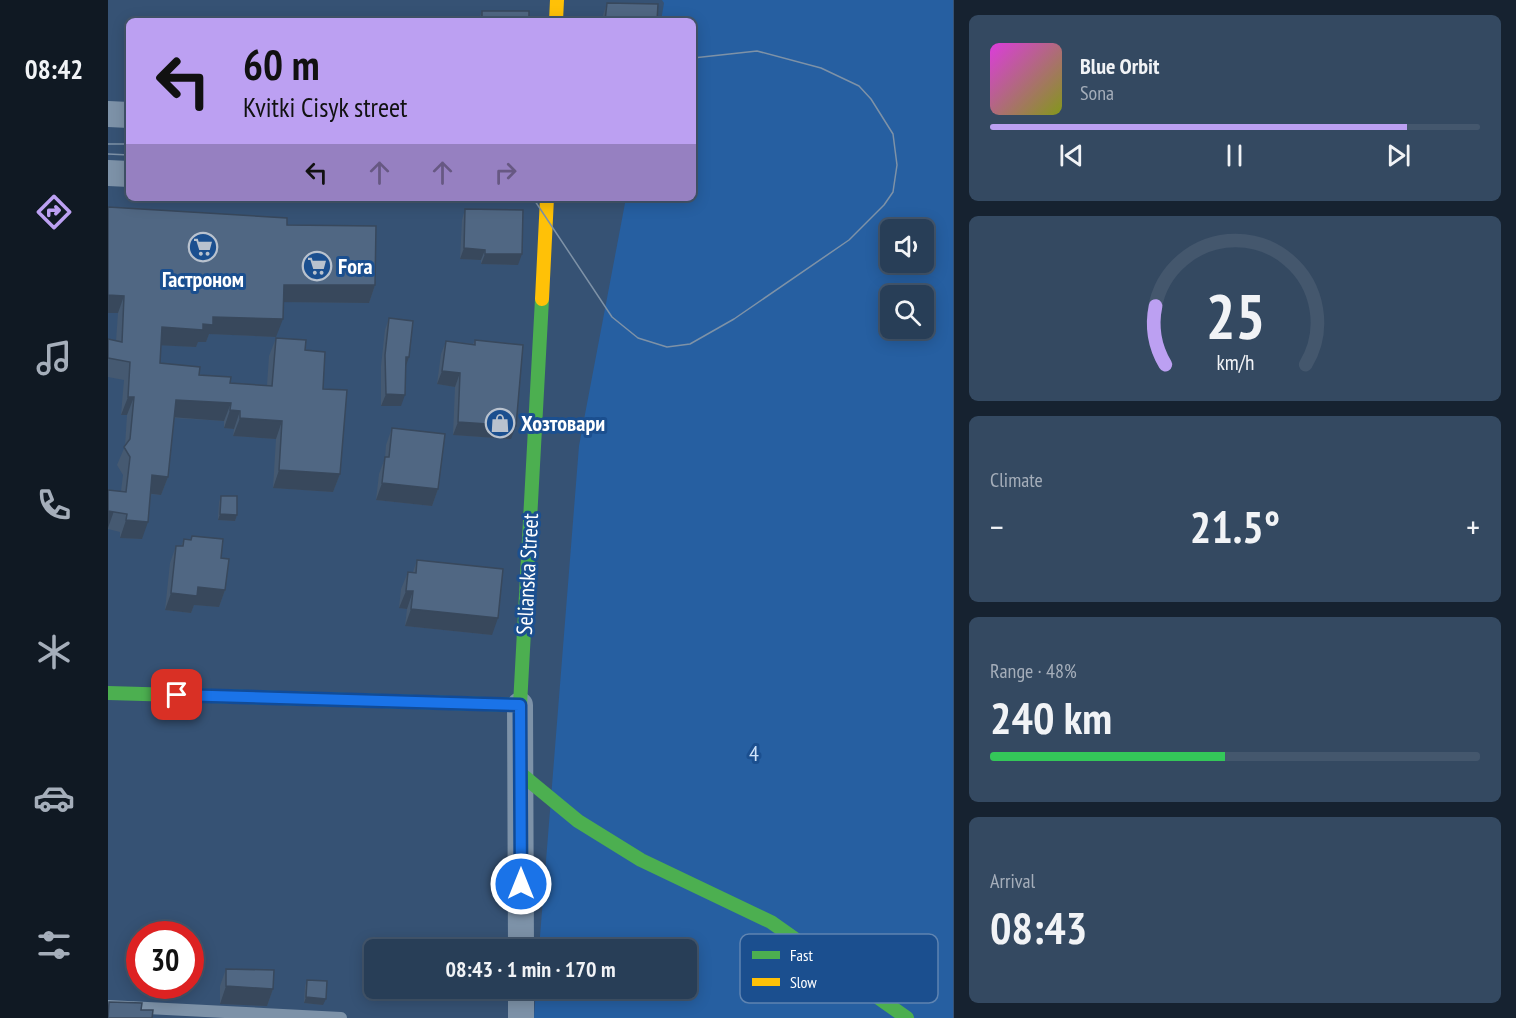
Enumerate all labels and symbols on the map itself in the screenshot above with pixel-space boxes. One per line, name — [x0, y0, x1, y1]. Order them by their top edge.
supermarket icon: Гастроном — [187, 231, 219, 263]
supermarket icon: Fora — [301, 250, 333, 282]
place label: Fora — [338, 252, 373, 280]
place label: Гастроном — [162, 265, 244, 293]
shop icon: Хозтовари — [484, 407, 516, 439]
place label: Хозтовари — [521, 409, 605, 437]
street label: Selianska Street — [510, 512, 544, 636]
pin — [151, 669, 202, 720]
park label: 4 — [749, 739, 759, 767]
position arrow — [489, 852, 553, 916]
speed limit sign: 30 — [126, 921, 204, 999]
legend — [740, 934, 938, 1003]
text: Fast — [790, 945, 813, 965]
text: Slow — [790, 972, 817, 992]

